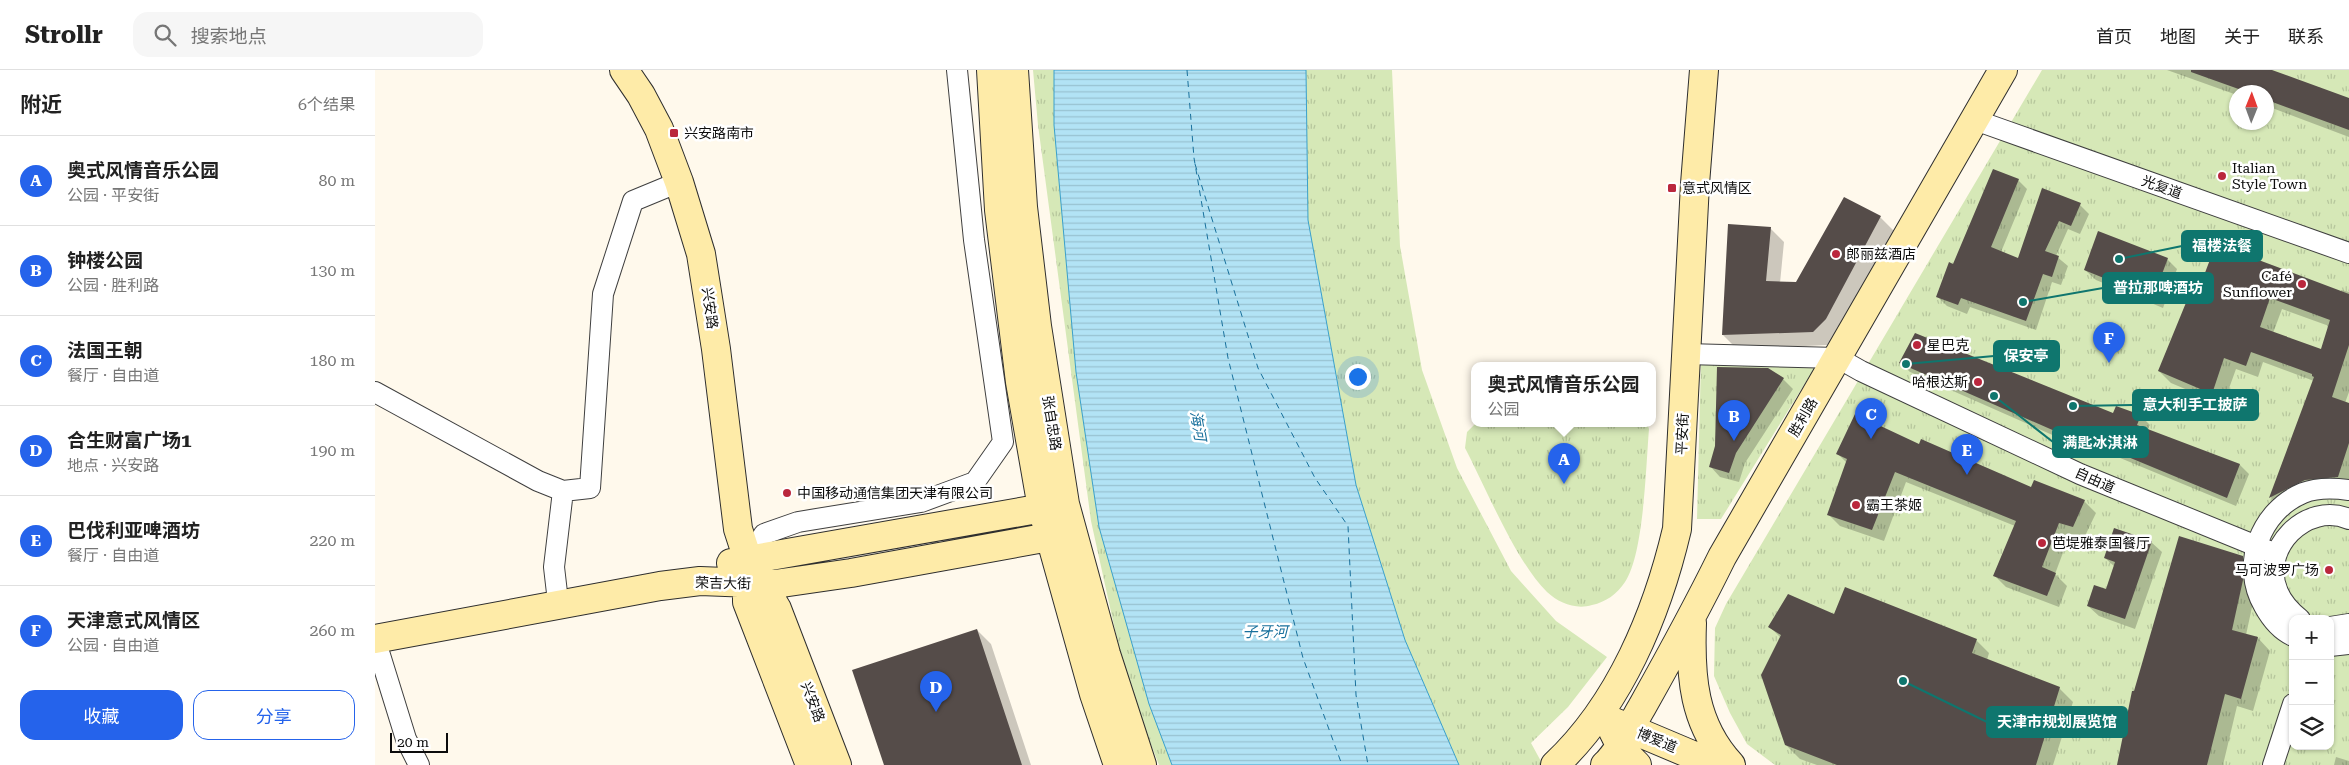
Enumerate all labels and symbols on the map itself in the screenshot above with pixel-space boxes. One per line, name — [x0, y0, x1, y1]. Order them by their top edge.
north arrow — [2229, 85, 2274, 130]
place label: 兴安路南市 — [684, 125, 754, 141]
marker: 兴安路南市 — [668, 127, 680, 139]
place label: Italian Style Town — [2232, 160, 2307, 192]
marker: Italian Style Town — [2216, 170, 2228, 182]
street label: 光复道 — [2140, 172, 2184, 202]
place label: 意式风情区 — [1682, 180, 1752, 196]
marker: 意式风情区 — [1666, 182, 1678, 194]
callout: 福楼法餐 — [2182, 231, 2262, 261]
text: 福楼法餐 — [2192, 237, 2252, 255]
place label: 郎丽兹酒店 — [1846, 246, 1916, 262]
marker: 郎丽兹酒店 — [1830, 248, 1842, 260]
place label: Café Sunflower — [2223, 268, 2292, 300]
callout: 普拉那啤酒坊 — [2103, 273, 2213, 303]
marker: Café Sunflower — [2296, 278, 2308, 290]
text: 普拉那啤酒坊 — [2113, 279, 2203, 297]
street label: 兴安路 — [699, 286, 721, 330]
pin: F — [2093, 322, 2125, 363]
place label: 星巴克 — [1927, 337, 1969, 353]
marker: 星巴克 — [1911, 339, 1923, 351]
callout: 保安亭 — [1994, 341, 2059, 371]
text: 保安亭 — [2003, 347, 2049, 365]
your location — [1345, 364, 1371, 390]
place label: 哈根达斯 — [1912, 374, 1968, 390]
marker: 哈根达斯 — [1972, 376, 1984, 388]
callout: 意大利手工披萨 — [2133, 390, 2258, 420]
street label: 张自忠路 — [1040, 394, 1064, 452]
street label: 胜利路 — [1786, 395, 1820, 439]
text: 意大利手工披萨 — [2142, 396, 2248, 414]
pin: C — [1855, 398, 1887, 439]
pin: B — [1718, 400, 1750, 441]
water label: 海河 — [1187, 410, 1210, 445]
street label: 平安街 — [1673, 413, 1691, 455]
callout: 满匙冰淇淋 — [2053, 427, 2148, 457]
pin: E — [1951, 434, 1983, 475]
text: 满匙冰淇淋 — [2062, 434, 2138, 452]
pin: A — [1548, 443, 1580, 484]
street label: 自由道 — [2073, 464, 2117, 496]
place label: 中国移动通信集团天津有限公司 — [797, 485, 993, 501]
marker: 中国移动通信集团天津有限公司 — [781, 487, 793, 499]
place label: 霸王茶姬 — [1866, 497, 1922, 513]
marker: 霸王茶姬 — [1850, 499, 1862, 511]
place label: 芭堤雅泰国餐厅 — [2052, 535, 2150, 551]
marker: 芭堤雅泰国餐厅 — [2036, 537, 2048, 549]
place label: 马可波罗广场 — [2235, 562, 2319, 578]
marker: 马可波罗广场 — [2323, 564, 2335, 576]
street label: 荣吉大街 — [695, 575, 751, 591]
water label: 子牙河 — [1242, 623, 1290, 641]
pin: D — [920, 671, 952, 712]
street label: 兴安路 — [798, 680, 828, 724]
callout: 天津市规划展览馆 — [1987, 707, 2127, 737]
text: 天津市规划展览馆 — [1997, 713, 2117, 731]
street label: 博爱道 — [1635, 724, 1679, 756]
scale bar — [390, 730, 447, 753]

